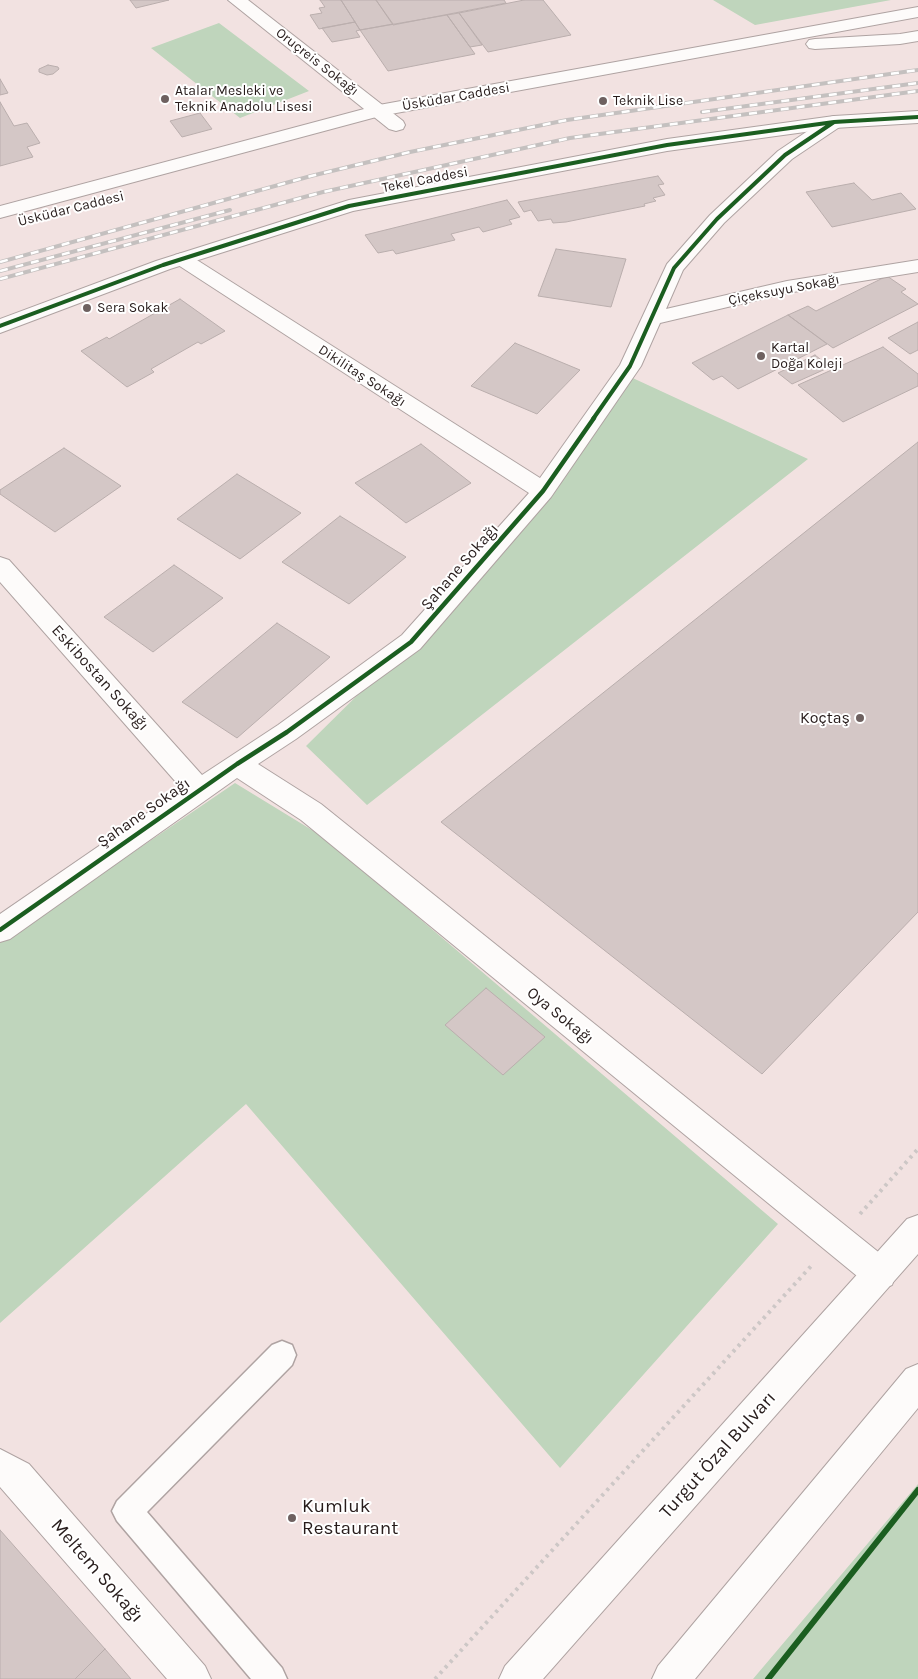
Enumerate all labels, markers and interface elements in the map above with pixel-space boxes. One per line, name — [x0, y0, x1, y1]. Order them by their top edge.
street label: Oruçreis Sokağı — [272, 24, 362, 100]
street label: Üsküdar Caddesi — [401, 79, 511, 115]
place label: Atalar Mesleki ve Teknik Anadolu Lisesi — [175, 83, 313, 115]
marker: Atalar Mesleki ve Teknik Anadolu Lisesi — [159, 93, 171, 105]
place label: Teknik Lise — [613, 93, 683, 109]
marker: Teknik Lise — [597, 95, 609, 107]
street label: Tekel Caddesi — [381, 163, 469, 197]
street label: Üsküdar Caddesi — [16, 188, 126, 230]
street label: Çiçeksuyu Sokağı — [727, 271, 841, 309]
place label: Sera Sokak — [97, 300, 168, 316]
marker: Sera Sokak — [81, 302, 93, 314]
place label: Kartal Doğa Koleji — [771, 340, 843, 372]
street label: Dikilitaş Sokağı — [315, 341, 409, 411]
marker: Kartal Doğa Koleji — [755, 350, 767, 362]
street label: Şahane Sokağı — [417, 520, 503, 614]
street label: Eskibostan Sokağı — [47, 621, 153, 735]
place label: Koçtaş — [800, 708, 850, 728]
marker: Koçtaş — [854, 712, 866, 724]
street label: Şahane Sokağı — [94, 774, 194, 852]
street label: Oya Sokağı — [523, 983, 597, 1049]
street label: Turgut Özal Bulvarı — [655, 1387, 781, 1523]
place label: Kumluk Restaurant — [302, 1496, 398, 1540]
marker: Kumluk Restaurant — [286, 1512, 298, 1524]
street label: Meltem Sokağı — [46, 1515, 148, 1627]

